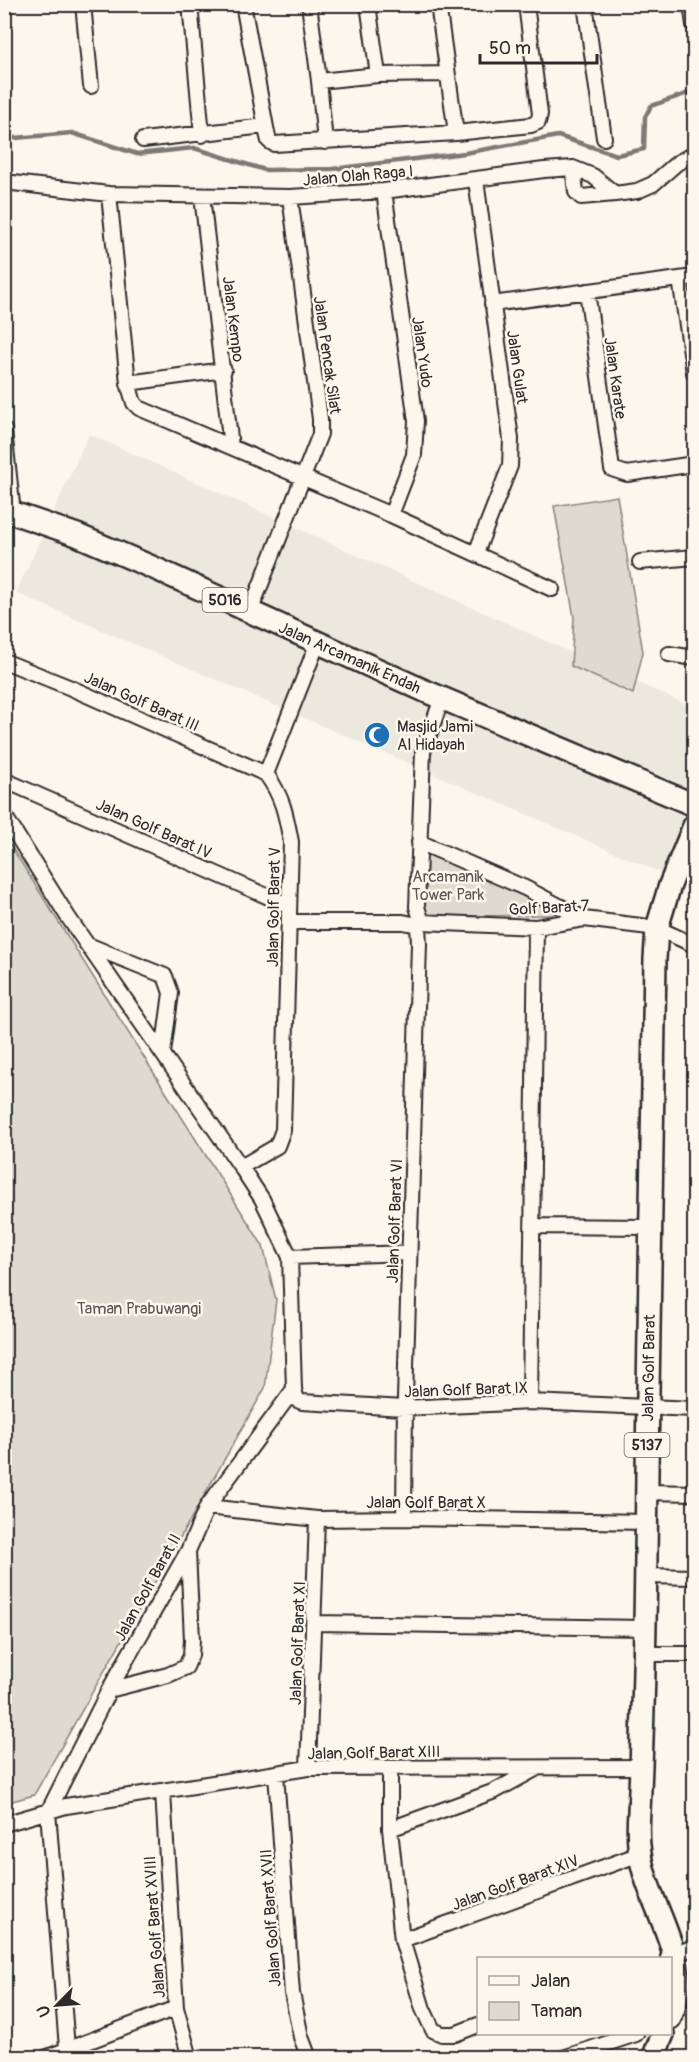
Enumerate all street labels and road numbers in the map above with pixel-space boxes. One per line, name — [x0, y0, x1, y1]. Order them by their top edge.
street label: Jalan Olah Raga I — [302, 161, 414, 191]
street label: Jalan Kempo — [218, 275, 248, 363]
street label: Jalan Pencak Silat — [309, 295, 345, 416]
street label: Jalan Yudo — [407, 315, 437, 389]
street label: Jalan Gulat — [502, 329, 532, 406]
street label: Jalan Karate — [599, 336, 631, 420]
road number: 5016 — [202, 588, 248, 612]
street label: Jalan Arcamanik Endah — [275, 618, 424, 698]
street label: Jalan Golf Barat III — [81, 668, 202, 736]
street label: Jalan Golf Barat IV — [93, 794, 215, 863]
street label: Jalan Golf Barat V — [263, 847, 285, 967]
street label: Golf Barat 7 — [508, 896, 590, 920]
street label: Jalan Golf Barat VI — [383, 1158, 407, 1284]
street label: Jalan Golf Barat — [638, 1314, 660, 1422]
street label: Jalan Golf Barat IX — [404, 1378, 528, 1402]
road number: 5137 — [624, 1433, 670, 1457]
street label: Jalan Golf Barat X — [366, 1493, 486, 1513]
street label: Jalan Golf Barat II — [110, 1530, 186, 1645]
street label: Jalan Golf Barat XI — [286, 1581, 310, 1705]
street label: Jalan Golf Barat XIII — [307, 1742, 441, 1764]
street label: Jalan Golf Barat XVII — [256, 1848, 286, 1988]
street label: Jalan Golf Barat XIV — [449, 1851, 582, 1915]
street label: Jalan Golf Barat XVIII — [140, 1855, 170, 1999]

